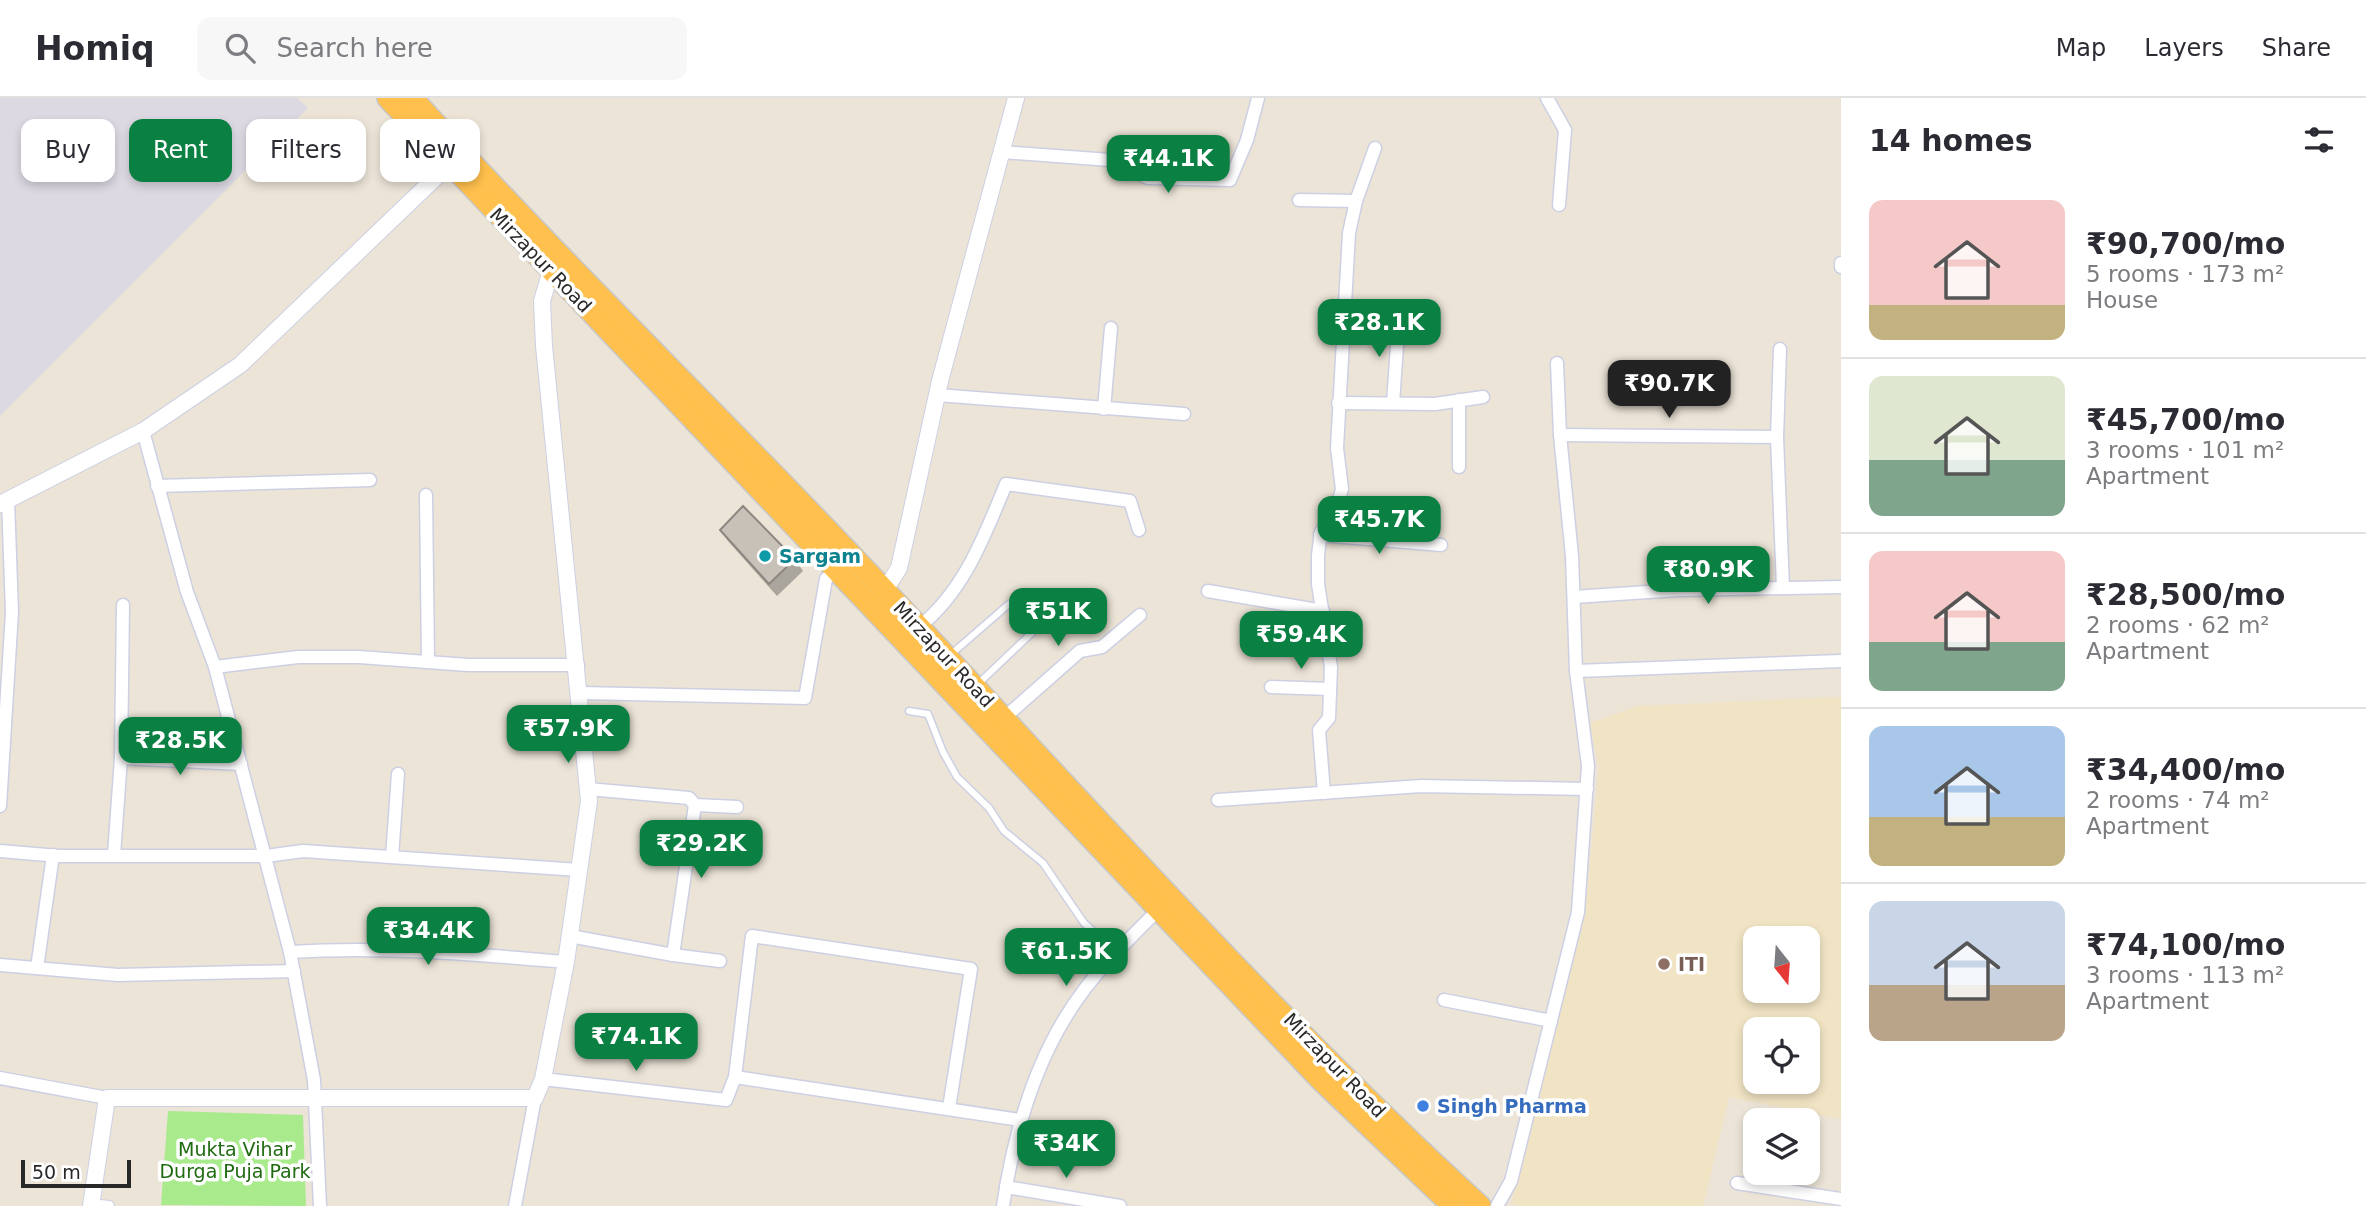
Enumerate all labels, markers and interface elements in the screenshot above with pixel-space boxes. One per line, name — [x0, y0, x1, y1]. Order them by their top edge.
search box — [197, 17, 687, 80]
text: Homiq — [35, 29, 155, 68]
icon: search — [221, 29, 259, 67]
text: Search here — [277, 33, 433, 63]
text: Map — [2056, 34, 2106, 62]
text: Layers — [2144, 34, 2224, 62]
text: Share — [2262, 34, 2331, 62]
chip: Buy — [21, 119, 115, 182]
chip: Rent — [129, 119, 232, 182]
chip: Filters — [246, 119, 366, 182]
chip: New — [380, 119, 480, 182]
icon: filters — [2300, 121, 2338, 159]
text: 14 homes — [1869, 123, 2033, 158]
pin: ₹44.1K — [1111, 136, 1225, 195]
text: ₹44.1K — [1123, 145, 1213, 171]
street label: Mirzapur Road — [486, 203, 596, 317]
text: ₹90,700/mo — [2086, 226, 2285, 261]
icon: home — [1925, 228, 2009, 312]
text: 5 rooms · 173 m² — [2086, 261, 2284, 287]
text: House — [2086, 287, 2158, 313]
pin: ₹28.1K — [1322, 300, 1436, 359]
text: ₹28.1K — [1334, 309, 1424, 335]
pin: ₹90.7K — [1612, 360, 1726, 420]
text: ₹90.7K — [1624, 370, 1714, 396]
text: ₹45,700/mo — [2086, 402, 2285, 437]
icon: home — [1925, 404, 2009, 488]
text: 3 rooms · 101 m² — [2086, 437, 2284, 463]
text: Apartment — [2086, 463, 2209, 489]
pin: ₹45.7K — [1322, 496, 1436, 556]
text: ₹45.7K — [1334, 506, 1424, 532]
place label: Sargam — [779, 545, 861, 567]
pin: ₹80.9K — [1651, 546, 1765, 606]
marker: Sargam — [757, 548, 773, 564]
text: ₹80.9K — [1663, 556, 1753, 582]
text: ₹28,500/mo — [2086, 577, 2285, 612]
icon: home — [1925, 579, 2009, 663]
pin: ₹51K — [1017, 588, 1099, 648]
street label: Mirzapur Road — [889, 596, 999, 712]
text: ₹51K — [1025, 598, 1091, 624]
pin: ₹59.4K — [1244, 612, 1358, 671]
text: 2 rooms · 62 m² — [2086, 612, 2270, 638]
text: ₹59.4K — [1256, 621, 1346, 647]
text: Apartment — [2086, 638, 2209, 664]
pin: ₹57.9K — [511, 706, 625, 765]
text: ₹57.9K — [523, 715, 613, 741]
pin: ₹28.5K — [123, 718, 237, 777]
text: ₹28.5K — [135, 727, 225, 753]
text: ₹34,400/mo — [2086, 752, 2285, 787]
icon: home — [1925, 754, 2009, 838]
text: 2 rooms · 74 m² — [2086, 787, 2270, 813]
text: Apartment — [2086, 813, 2209, 839]
pin: ₹29.2K — [644, 820, 758, 880]
text: ₹29.2K — [656, 830, 746, 856]
pin: ₹34.4K — [371, 908, 485, 967]
text: ₹34.4K — [383, 917, 473, 943]
north arrow — [1743, 926, 1820, 1003]
map controls — [1743, 926, 1820, 1185]
text: ₹74,100/mo — [2086, 927, 2285, 962]
pin: ₹61.5K — [1009, 928, 1123, 988]
icon: home — [1925, 929, 2009, 1013]
text: ₹61.5K — [1021, 938, 1111, 964]
place label: ITI — [1678, 953, 1705, 975]
marker: ITI — [1656, 956, 1672, 972]
text: 3 rooms · 113 m² — [2086, 962, 2284, 988]
text: Apartment — [2086, 988, 2209, 1014]
street label: Mirzapur Road — [1280, 1008, 1390, 1122]
pin: ₹74.1K — [579, 1014, 693, 1073]
button: locate — [1743, 1017, 1820, 1094]
text: ₹74.1K — [591, 1023, 681, 1049]
place label: Singh Pharma — [1437, 1095, 1587, 1117]
marker: Singh Pharma — [1415, 1098, 1431, 1114]
button: layers — [1743, 1108, 1820, 1185]
pin: ₹34K — [1025, 1121, 1107, 1180]
text: ₹34K — [1033, 1130, 1099, 1156]
park label: Mukta Vihar Durga Puja Park — [159, 1138, 311, 1182]
scale bar — [21, 1157, 131, 1189]
text: 50 m — [32, 1161, 81, 1183]

